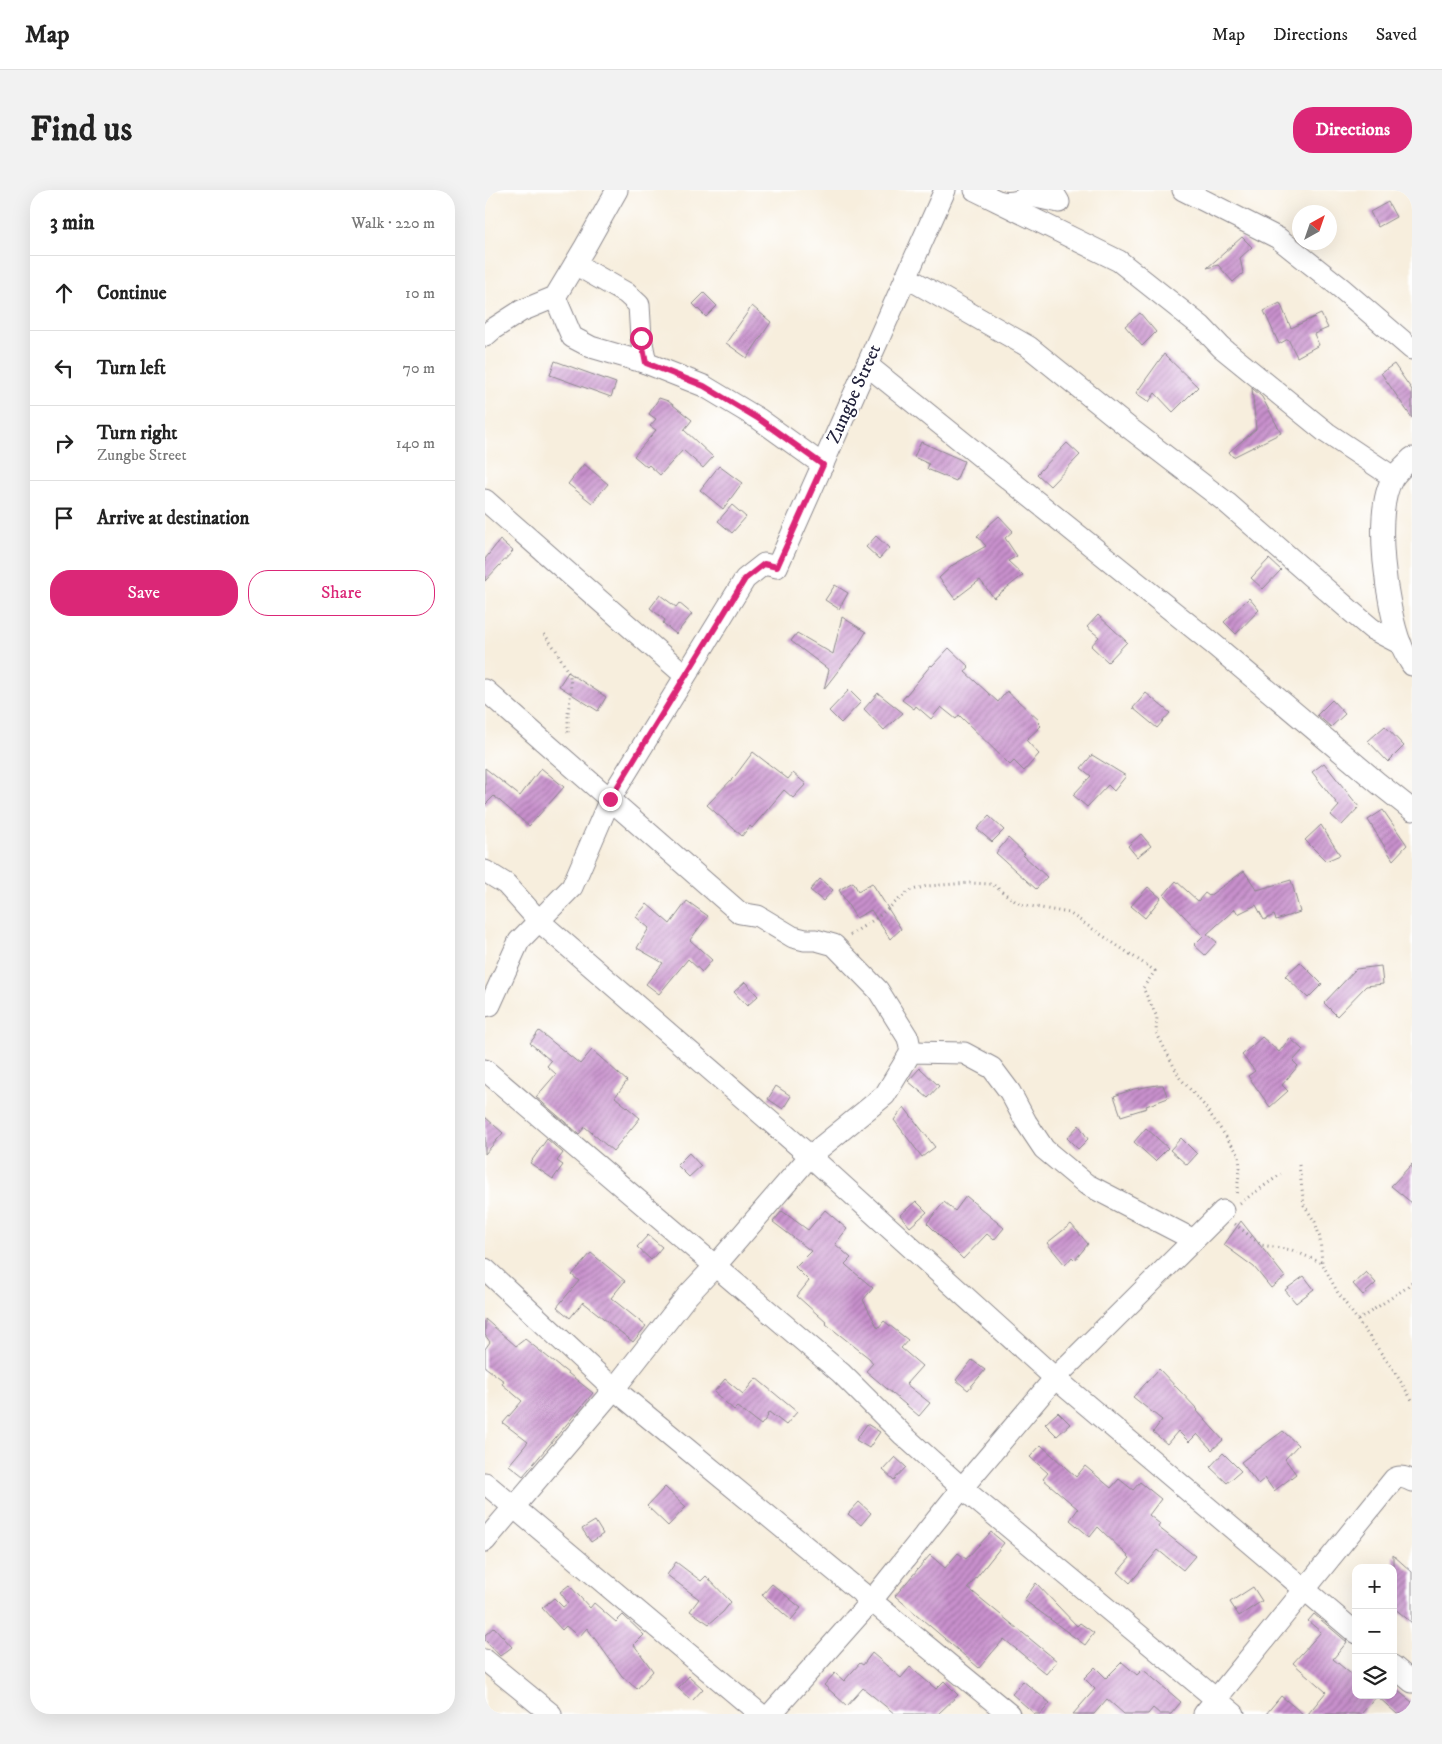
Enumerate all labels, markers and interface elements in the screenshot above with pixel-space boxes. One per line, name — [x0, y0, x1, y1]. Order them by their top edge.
text: Map — [25, 20, 69, 50]
text: Map — [1212, 24, 1245, 46]
text: Directions — [1273, 24, 1348, 46]
text: Saved — [1376, 24, 1417, 46]
button: Directions — [1293, 107, 1412, 153]
text: Find us — [30, 108, 132, 152]
north arrow — [1292, 205, 1337, 250]
text: 3 min — [50, 210, 95, 236]
text: Walk · 220 m — [351, 213, 435, 233]
icon: ahead — [50, 279, 78, 307]
text: Continue — [97, 282, 167, 305]
text: 10 m — [405, 283, 435, 303]
route start — [630, 327, 653, 350]
street label: Zungbe Street — [822, 341, 886, 447]
icon: left — [50, 354, 78, 382]
text: Turn left — [97, 357, 166, 380]
text: 70 m — [403, 358, 435, 378]
text: Turn right — [97, 422, 177, 445]
icon: right — [50, 429, 78, 457]
text: 140 m — [396, 433, 435, 453]
text: Zungbe Street — [97, 445, 187, 465]
icon: arrive — [50, 504, 78, 532]
text: Arrive at destination — [97, 507, 249, 530]
button: Save — [50, 570, 238, 616]
button: Share — [248, 570, 435, 616]
route end — [599, 788, 622, 811]
map controls — [1352, 1564, 1397, 1699]
button: + — [1352, 1564, 1397, 1609]
button: − — [1352, 1609, 1397, 1654]
button: layers — [1352, 1654, 1397, 1699]

